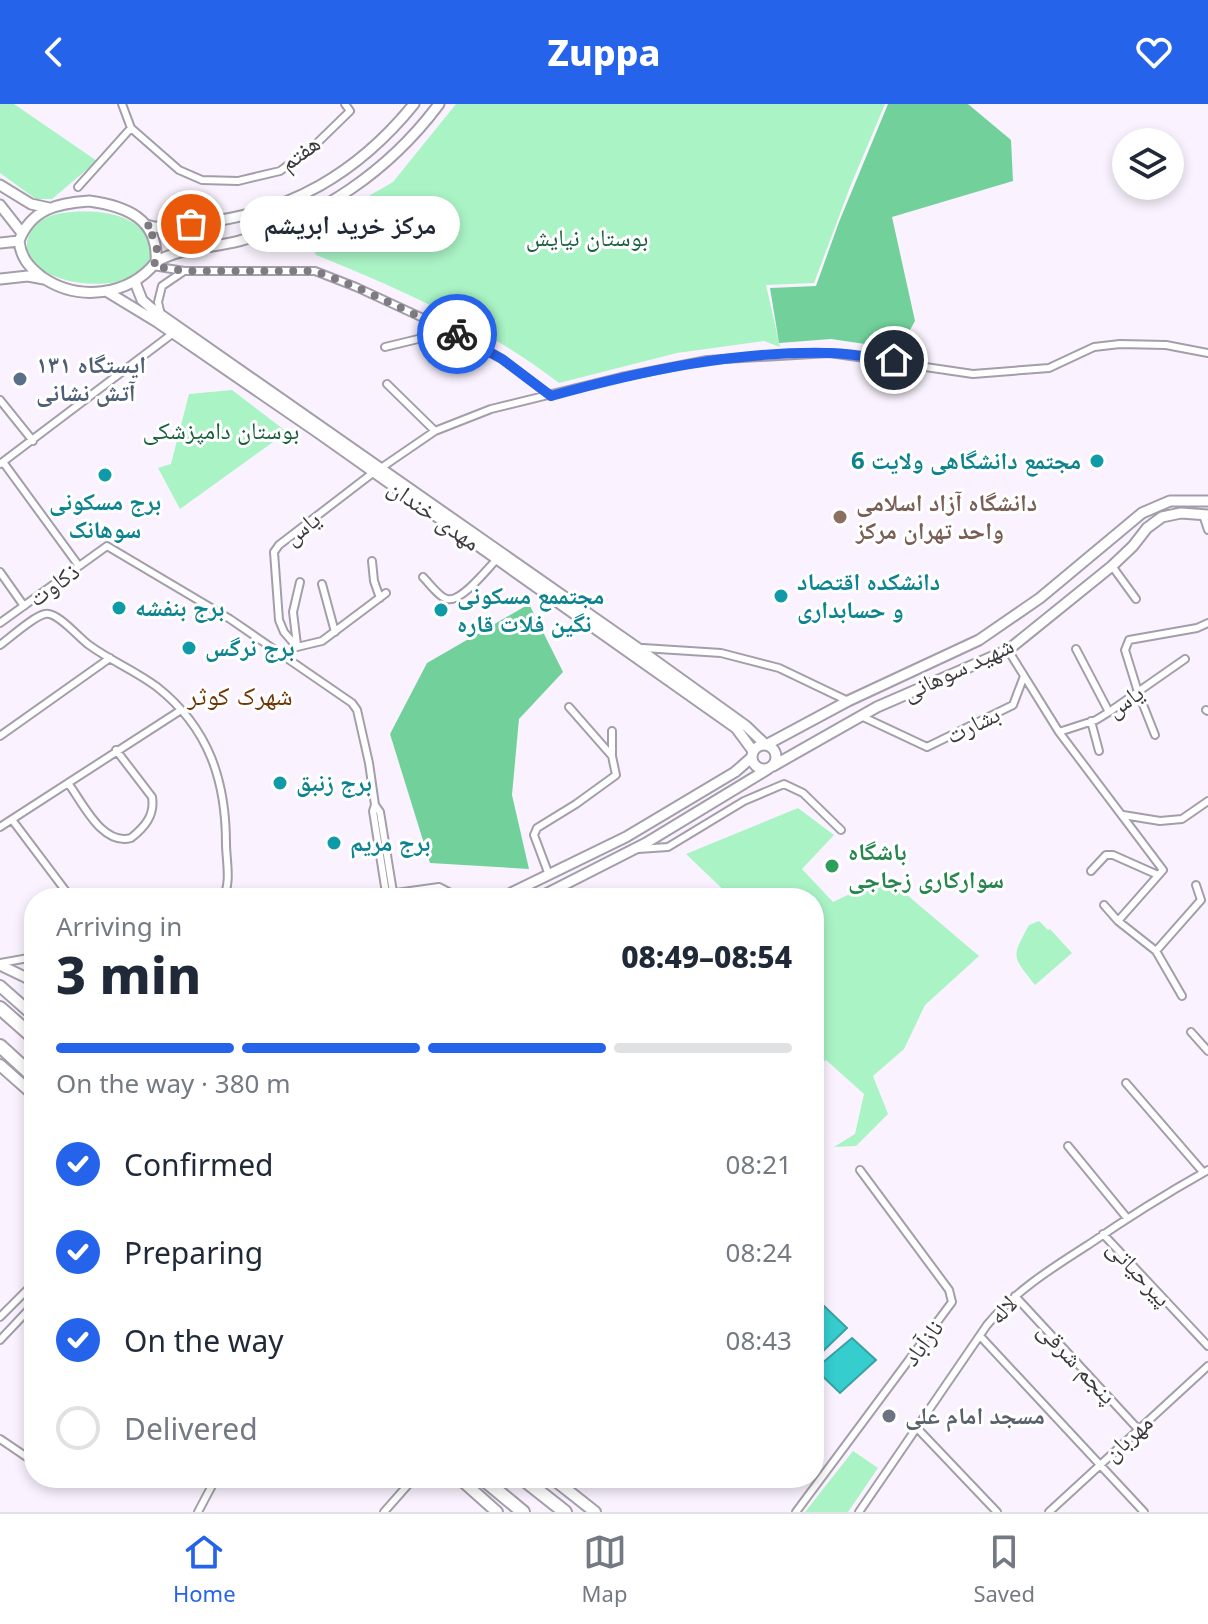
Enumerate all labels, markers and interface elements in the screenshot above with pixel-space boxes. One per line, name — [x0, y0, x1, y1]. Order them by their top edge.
text: Zuppa — [548, 28, 660, 77]
icon: back — [32, 30, 76, 74]
icon: heart — [1132, 30, 1176, 74]
street label: هفتم — [272, 126, 327, 179]
map controls — [1112, 128, 1184, 200]
button: layers — [1112, 128, 1184, 200]
pin — [157, 190, 225, 258]
callout: مرکز خرید ابریشم — [239, 196, 459, 252]
icon: bag — [169, 202, 213, 246]
text: مرکز خرید ابریشم — [264, 206, 436, 242]
park label: بوستان نیایش — [526, 220, 648, 253]
courier — [417, 294, 497, 374]
icon: bike — [435, 312, 479, 356]
pin — [860, 326, 928, 394]
icon: home — [872, 338, 916, 382]
place label: ایستگاه ۱۳۱ آتش نشانی — [36, 347, 146, 408]
marker: ایستگاه ۱۳۱ آتش نشانی — [11, 370, 29, 388]
park label: بوستان دامپزشکی — [143, 413, 299, 446]
place label: مجتمع دانشگاهی ولایت 6 — [851, 443, 1081, 477]
marker: مجتمع دانشگاهی ولایت 6 — [1088, 452, 1106, 470]
marker: برج مسکونی سوهانک — [96, 466, 114, 484]
street label: مهدی خندان — [382, 470, 488, 558]
place label: برج مسکونی سوهانک — [49, 484, 161, 545]
place label: دانشگاه آزاد اسلامی واحد تهران مرکز — [855, 485, 1037, 546]
street label: یاس — [276, 502, 326, 552]
marker: دانشگاه آزاد اسلامی واحد تهران مرکز — [831, 508, 849, 526]
street label: ذکاوت — [21, 554, 85, 614]
place label: دانشکده اقتصاد و حسابداری — [797, 564, 940, 625]
place label: مجتممع مسکونی نگین فلات قاره — [457, 578, 604, 639]
marker: دانشکده اقتصاد و حسابداری — [772, 587, 790, 605]
place label: برج بنفشه — [135, 590, 224, 623]
marker: برج بنفشه — [110, 599, 128, 617]
marker: مجتممع مسکونی نگین فلات قاره — [432, 601, 450, 619]
street label: شهید سوهانی — [896, 627, 1019, 708]
place label: برج نرگس — [205, 630, 295, 663]
marker: برج نرگس — [180, 639, 198, 657]
street label: یاس — [1099, 675, 1149, 724]
district label: شهرک کوثر — [186, 677, 293, 713]
street label: بشارت — [940, 696, 1005, 751]
place label: برج زنبق — [296, 765, 372, 798]
marker: برج زنبق — [271, 774, 289, 792]
place label: برج مریم — [350, 825, 430, 859]
marker: برج مریم — [325, 834, 343, 852]
place label: باشگاه سواركاری زجاجی — [848, 834, 1004, 895]
marker: باشگاه سواركاری زجاجی — [823, 857, 841, 875]
text: Arriving in — [56, 908, 182, 944]
text: 08:49–08:54 — [621, 936, 792, 977]
text: 3 min — [56, 938, 201, 1009]
text: On the way · 380 m — [56, 1065, 290, 1101]
icon: check — [56, 1142, 100, 1186]
text: Confirmed — [124, 1144, 274, 1185]
text: 08:21 — [726, 1146, 792, 1182]
icon: check — [56, 1230, 100, 1274]
street label: پیرحیاتی — [1100, 1231, 1180, 1313]
text: Preparing — [124, 1232, 263, 1273]
text: 08:24 — [726, 1234, 792, 1270]
street label: لاله — [980, 1287, 1024, 1331]
street label: نازآباد — [893, 1312, 950, 1372]
street label: پنجم شرقی — [1030, 1313, 1125, 1411]
icon: check — [56, 1318, 100, 1362]
text: On the way — [124, 1320, 284, 1361]
text: 08:43 — [726, 1322, 792, 1358]
place label: مسجد امام علی — [905, 1398, 1045, 1433]
street label: مهربان — [1095, 1406, 1159, 1468]
marker: مسجد امام علی — [880, 1407, 898, 1425]
text: Delivered — [124, 1408, 258, 1449]
tab: Home — [173, 1530, 236, 1608]
tab: Map — [582, 1530, 627, 1608]
tab: Saved — [973, 1530, 1035, 1608]

